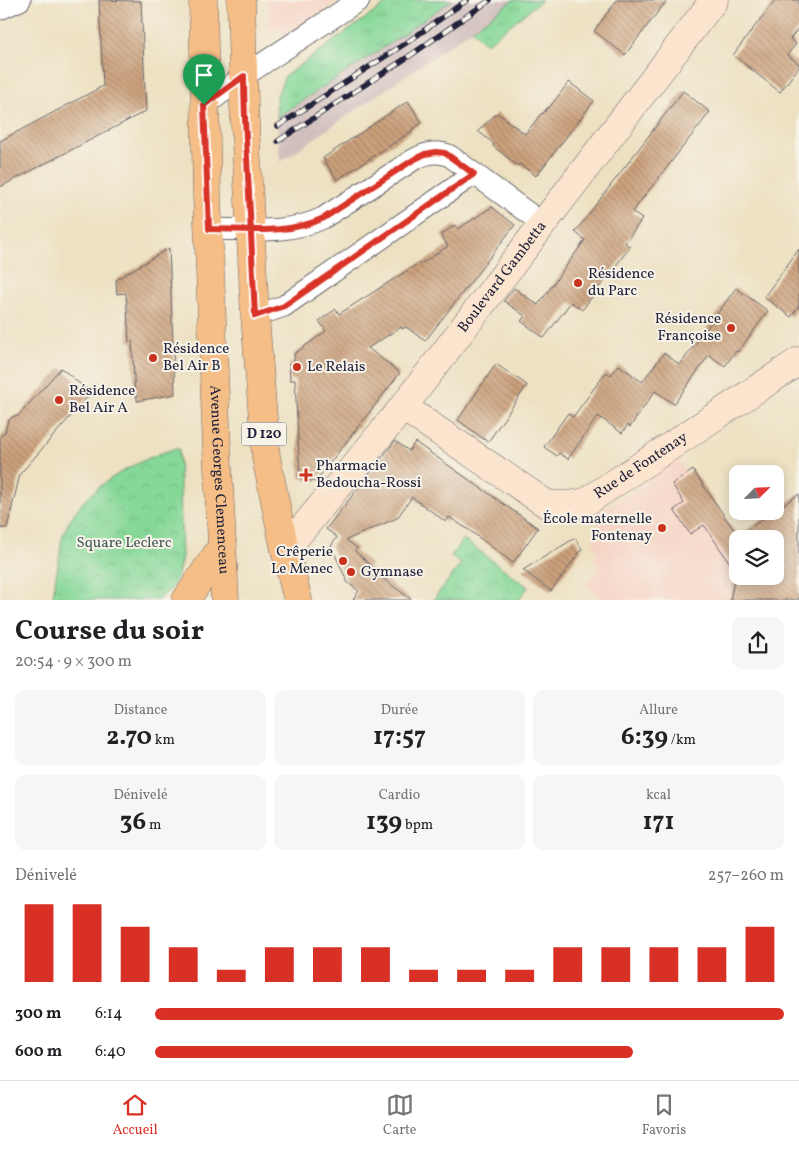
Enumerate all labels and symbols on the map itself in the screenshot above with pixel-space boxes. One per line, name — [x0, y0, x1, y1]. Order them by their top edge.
pin — [183, 54, 225, 105]
street label: Boulevard Gambetta — [453, 217, 552, 337]
place label: Résidence du Parc — [588, 264, 654, 302]
marker: Résidence du Parc — [572, 277, 584, 289]
place label: Résidence Françoise — [655, 309, 721, 347]
marker: Résidence Françoise — [725, 322, 737, 334]
place label: Résidence Bel Air B — [163, 339, 229, 377]
marker: Résidence Bel Air B — [147, 352, 159, 364]
place label: Le Relais — [307, 357, 365, 378]
marker: Le Relais — [291, 361, 303, 373]
place label: Résidence Bel Air A — [69, 381, 135, 419]
street label: Avenue Georges Clemenceau — [204, 385, 234, 575]
marker: Résidence Bel Air A — [53, 394, 65, 406]
road number: D 120 — [242, 422, 286, 446]
street label: Rue de Fontenay — [590, 427, 692, 504]
place label: Pharmacie Bedoucha-Rossi — [316, 456, 421, 494]
north arrow — [729, 465, 784, 520]
marker: Pharmacie Bedoucha-Rossi — [300, 469, 312, 481]
place label: École maternelle Fontenay — [543, 509, 652, 547]
marker: École maternelle Fontenay — [656, 522, 668, 534]
park label: Square Leclerc — [76, 533, 172, 554]
place label: Crêperie Le Menec — [271, 542, 333, 580]
marker: Crêperie Le Menec — [337, 555, 349, 567]
place label: Gymnase — [361, 562, 423, 583]
marker: Gymnase — [345, 566, 357, 578]

